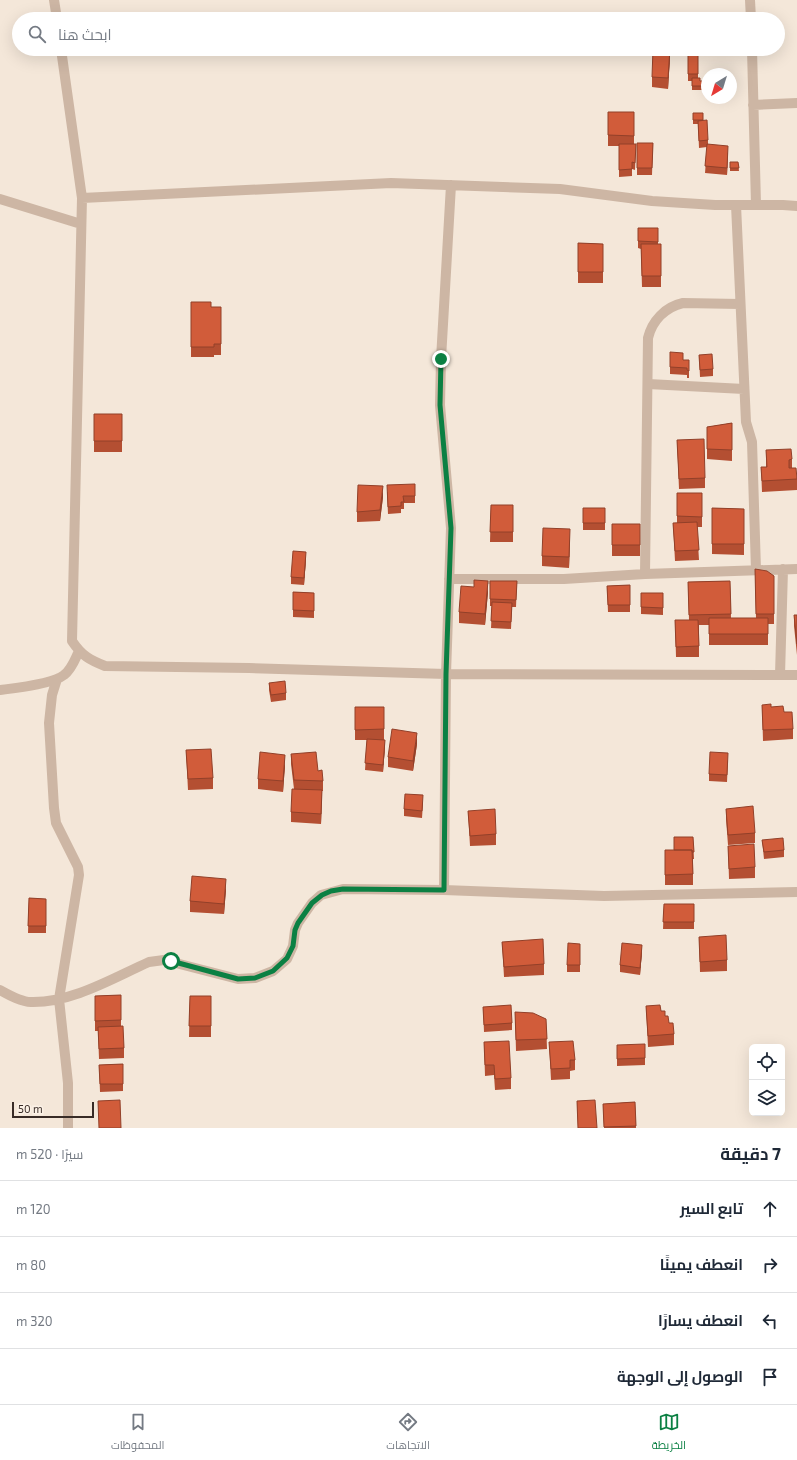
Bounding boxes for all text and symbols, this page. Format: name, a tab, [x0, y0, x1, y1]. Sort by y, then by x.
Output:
search box	[12, 12, 785, 56]
icon: search	[26, 23, 48, 45]
text: ابحث هنا	[58, 25, 111, 43]
north arrow	[701, 68, 737, 104]
route end	[432, 350, 450, 368]
route start	[162, 952, 180, 970]
map controls	[749, 1044, 785, 1116]
button: locate	[749, 1044, 785, 1080]
button: layers	[749, 1080, 785, 1116]
scale bar	[12, 1100, 94, 1119]
text: 50 m	[18, 1102, 43, 1115]
text: 7 دقيقة	[720, 1143, 781, 1163]
text: سيرًا · 520 m	[16, 1146, 83, 1162]
icon: ahead	[759, 1198, 781, 1220]
text: تابع السير	[680, 1199, 743, 1217]
text: 120 m	[16, 1201, 51, 1217]
icon: right	[759, 1254, 781, 1276]
text: انعطف يمينًا	[660, 1255, 743, 1273]
text: 80 m	[16, 1257, 46, 1273]
icon: left	[759, 1310, 781, 1332]
text: انعطف يسارًا	[658, 1311, 743, 1329]
text: 320 m	[16, 1313, 53, 1329]
icon: arrive	[759, 1366, 781, 1388]
text: الوصول إلى الوجهة	[617, 1367, 743, 1385]
tab: المحفوظات	[111, 1411, 164, 1455]
tab: الاتجاهات	[386, 1411, 430, 1455]
tab: الخريطة	[652, 1411, 686, 1455]

